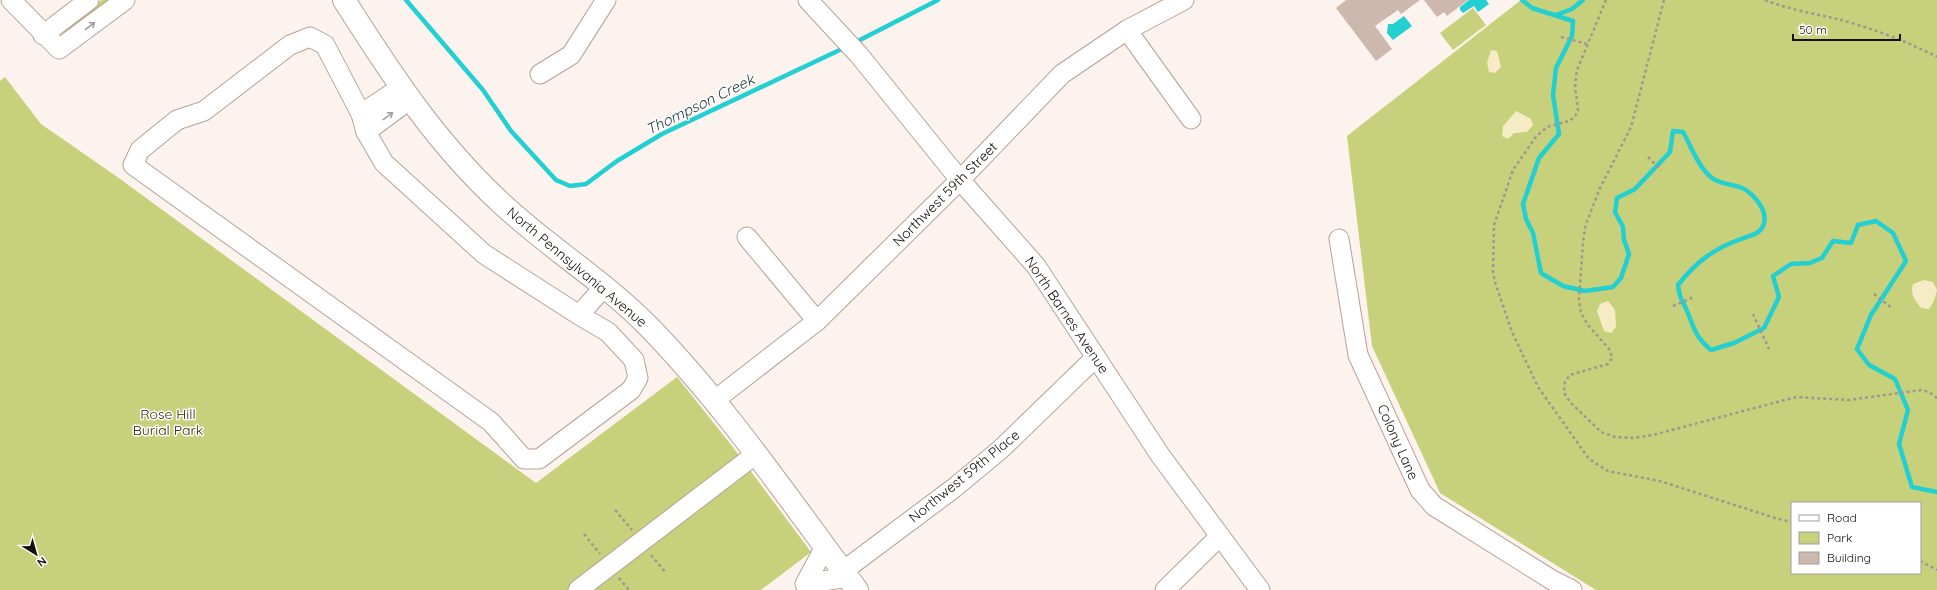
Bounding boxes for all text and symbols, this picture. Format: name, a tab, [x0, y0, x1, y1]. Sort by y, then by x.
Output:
scale bar	[1793, 16, 1900, 42]
one-way arrow	[84, 22, 95, 30]
text: 50 m	[1799, 22, 1827, 37]
water label: Thompson Creek	[643, 69, 759, 139]
one-way arrow	[382, 112, 393, 120]
street label: Northwest 59th Street	[889, 138, 1001, 250]
street label: North Pennsylvania Avenue	[503, 203, 651, 331]
street label: North Barnes Avenue	[1021, 253, 1113, 377]
street label: Colony Lane	[1373, 401, 1423, 483]
park label: Rose Hill Burial Park	[133, 405, 203, 439]
street label: Northwest 59th Place	[905, 426, 1023, 526]
legend	[1791, 502, 1921, 574]
text: Road	[1827, 510, 1857, 525]
text: Park	[1827, 530, 1852, 545]
north arrow	[16, 534, 56, 574]
text: Building	[1827, 550, 1871, 565]
text: N	[35, 554, 49, 570]

